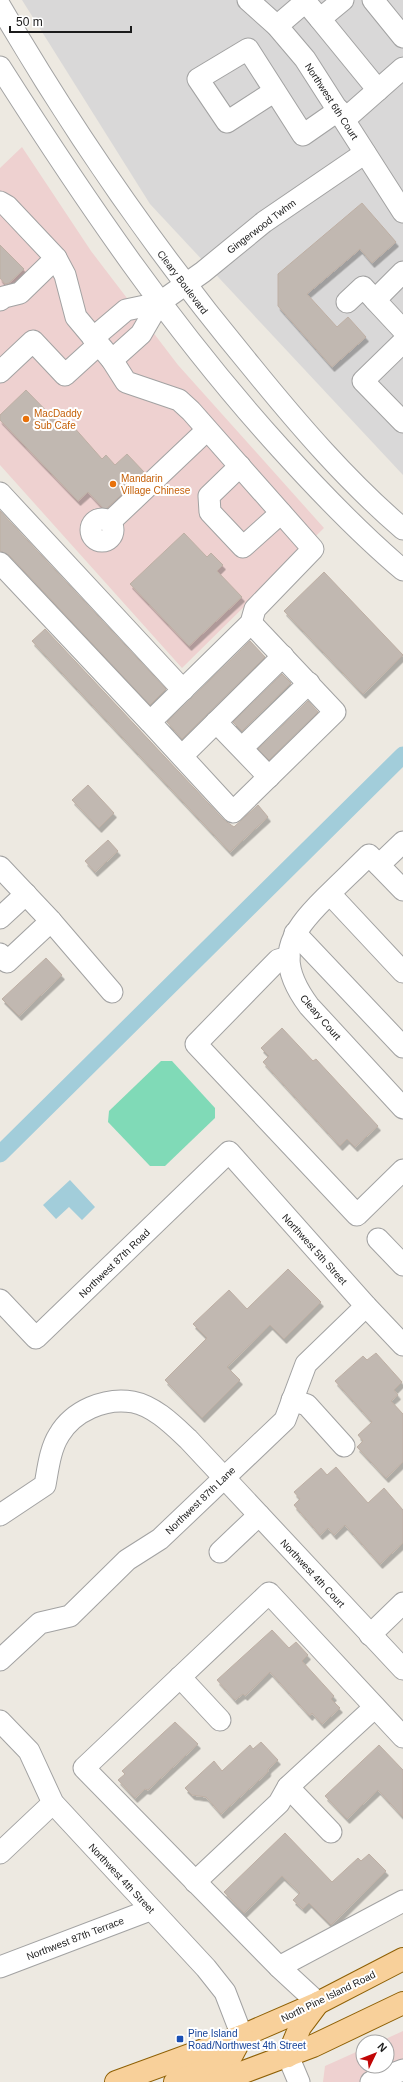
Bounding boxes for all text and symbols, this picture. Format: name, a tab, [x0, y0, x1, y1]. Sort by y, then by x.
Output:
scale bar	[10, 8, 131, 34]
text: 50 m	[16, 15, 43, 29]
street label: Northwest 6th Court	[303, 61, 361, 142]
street label: Gingerwood Twhm	[225, 197, 298, 256]
street label: Cleary Boulevard	[155, 248, 210, 316]
place label: MacDaddy Sub Cafe	[34, 408, 82, 431]
marker: MacDaddy Sub Cafe	[21, 414, 31, 424]
place label: Mandarin Village Chinese	[121, 473, 191, 496]
marker: Mandarin Village Chinese	[108, 479, 118, 489]
street label: Cleary Court	[298, 993, 343, 1042]
street label: Northwest 5th Street	[280, 1212, 349, 1287]
street label: Northwest 87th Road	[77, 1227, 152, 1300]
street label: Northwest 87th Lane	[163, 1464, 238, 1536]
street label: Northwest 4th Court	[278, 1537, 347, 1610]
street label: Northwest 4th Street	[87, 1841, 157, 1916]
street label: Northwest 87th Terrace	[25, 1915, 126, 1962]
street label: North Pine Island Road	[279, 1969, 377, 2024]
place label: Pine Island Road/Northwest 4th Street	[188, 2028, 306, 2051]
marker: Pine Island Road/Northwest 4th Street	[175, 2034, 185, 2044]
north arrow	[355, 2034, 395, 2074]
text: N	[375, 2040, 389, 2054]

